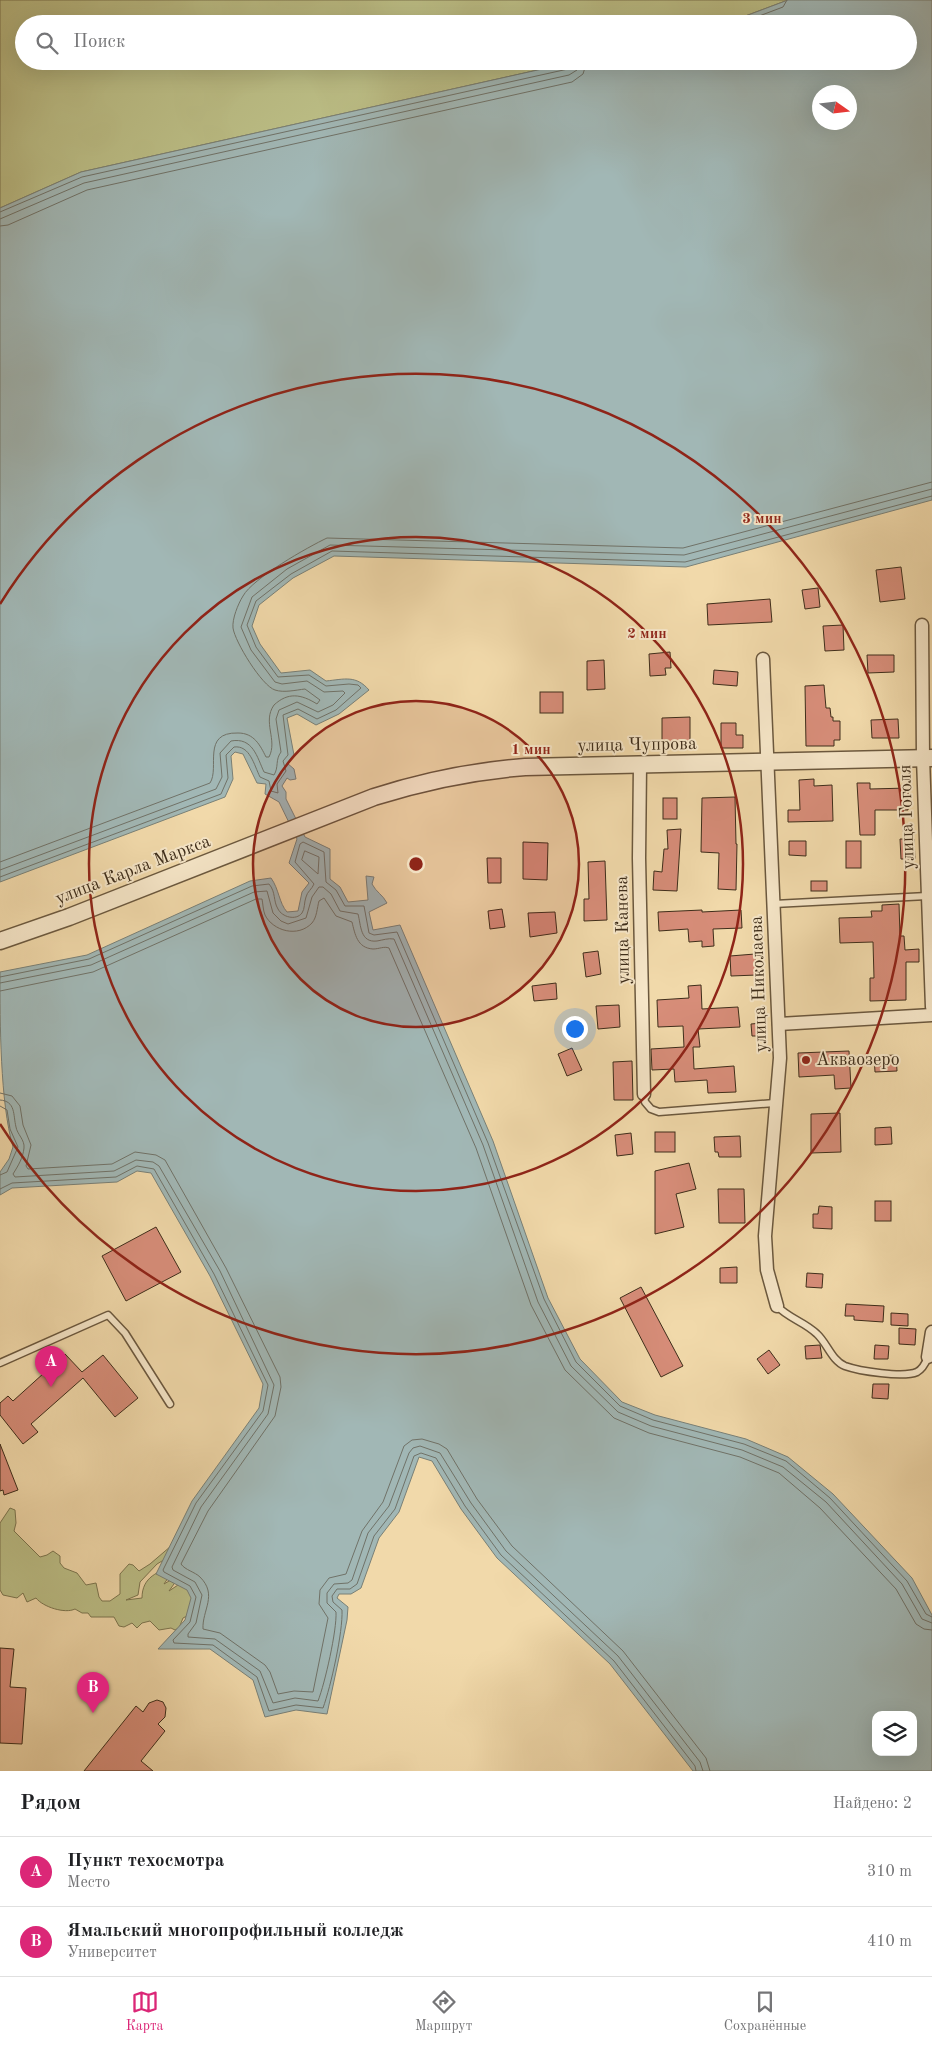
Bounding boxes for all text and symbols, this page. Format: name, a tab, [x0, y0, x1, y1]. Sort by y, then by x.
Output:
search box	[15, 15, 917, 70]
icon: search	[33, 29, 61, 57]
text: Поиск	[73, 33, 125, 52]
north arrow	[812, 85, 857, 130]
text: 3 мин	[742, 512, 782, 527]
text: 2 мин	[627, 627, 667, 642]
street label: улица Чупрова	[577, 735, 697, 755]
text: 1 мин	[511, 743, 551, 758]
street label: улица Гоголя	[896, 764, 918, 870]
street label: улица Карла Маркса	[53, 832, 213, 908]
centre of rings	[407, 855, 425, 873]
street label: улица Канева	[613, 875, 633, 985]
street label: улица Николаева	[748, 915, 770, 1053]
your location	[562, 1016, 588, 1042]
place label: Акваозеро	[816, 1051, 900, 1069]
marker: Акваозеро	[800, 1054, 812, 1066]
pin: A	[35, 1346, 67, 1387]
pin: B	[77, 1672, 109, 1713]
map controls	[872, 1711, 917, 1756]
button: layers	[872, 1711, 917, 1756]
text: Рядом	[20, 1793, 81, 1814]
text: Найдено: 2	[833, 1796, 912, 1812]
text: Пункт техосмотра	[67, 1852, 225, 1871]
text: A	[30, 1864, 42, 1880]
text: 310 m	[867, 1864, 912, 1880]
text: Место	[67, 1875, 110, 1891]
text: Ямальский многопрофильный колледж	[67, 1922, 404, 1941]
text: B	[30, 1934, 42, 1950]
text: 410 m	[867, 1934, 912, 1950]
text: Университет	[67, 1945, 157, 1961]
tab: Карта	[126, 1988, 164, 2035]
tab: Маршрут	[415, 1988, 472, 2035]
tab: Сохранённые	[724, 1988, 806, 2035]

